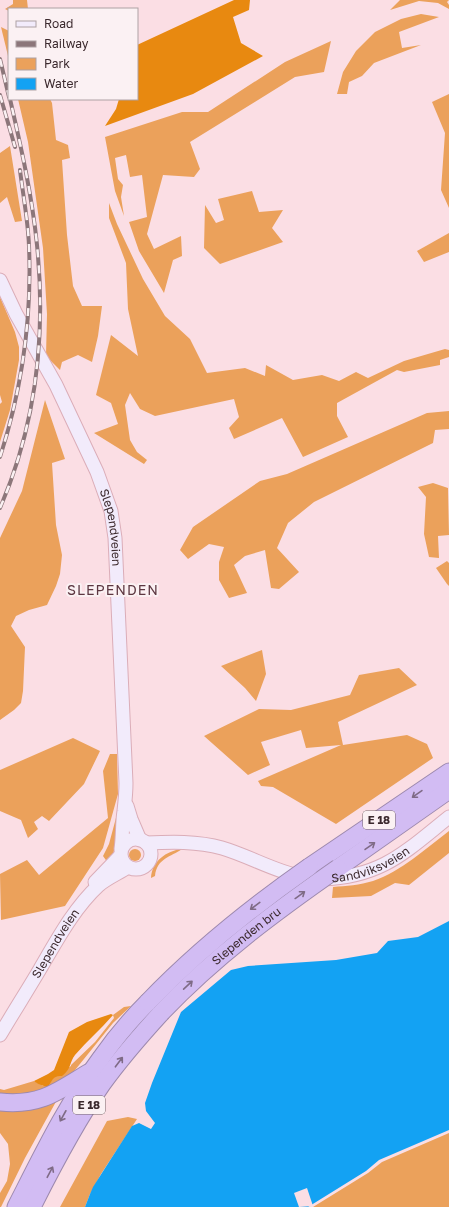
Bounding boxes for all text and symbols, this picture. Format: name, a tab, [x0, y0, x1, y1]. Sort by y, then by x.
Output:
legend	[8, 8, 138, 100]
text: Road	[44, 16, 73, 31]
text: Railway	[44, 36, 89, 51]
text: Park	[44, 56, 70, 71]
text: Water	[44, 76, 78, 91]
street label: Slependveien	[97, 487, 124, 567]
district label: SLEPENDEN	[67, 581, 159, 598]
one-way arrow	[412, 790, 423, 798]
road number: E 18	[363, 811, 395, 829]
one-way arrow	[364, 842, 375, 850]
street label: Sandviksveien	[331, 843, 412, 885]
one-way arrow	[294, 891, 305, 899]
one-way arrow	[250, 902, 261, 910]
street label: Slependen bru	[208, 904, 284, 968]
street label: Slependveien	[28, 906, 82, 981]
one-way arrow	[183, 980, 193, 990]
one-way arrow	[114, 1057, 123, 1068]
road number: E 18	[73, 1096, 105, 1114]
one-way arrow	[59, 1110, 67, 1122]
one-way arrow	[47, 1167, 55, 1179]

